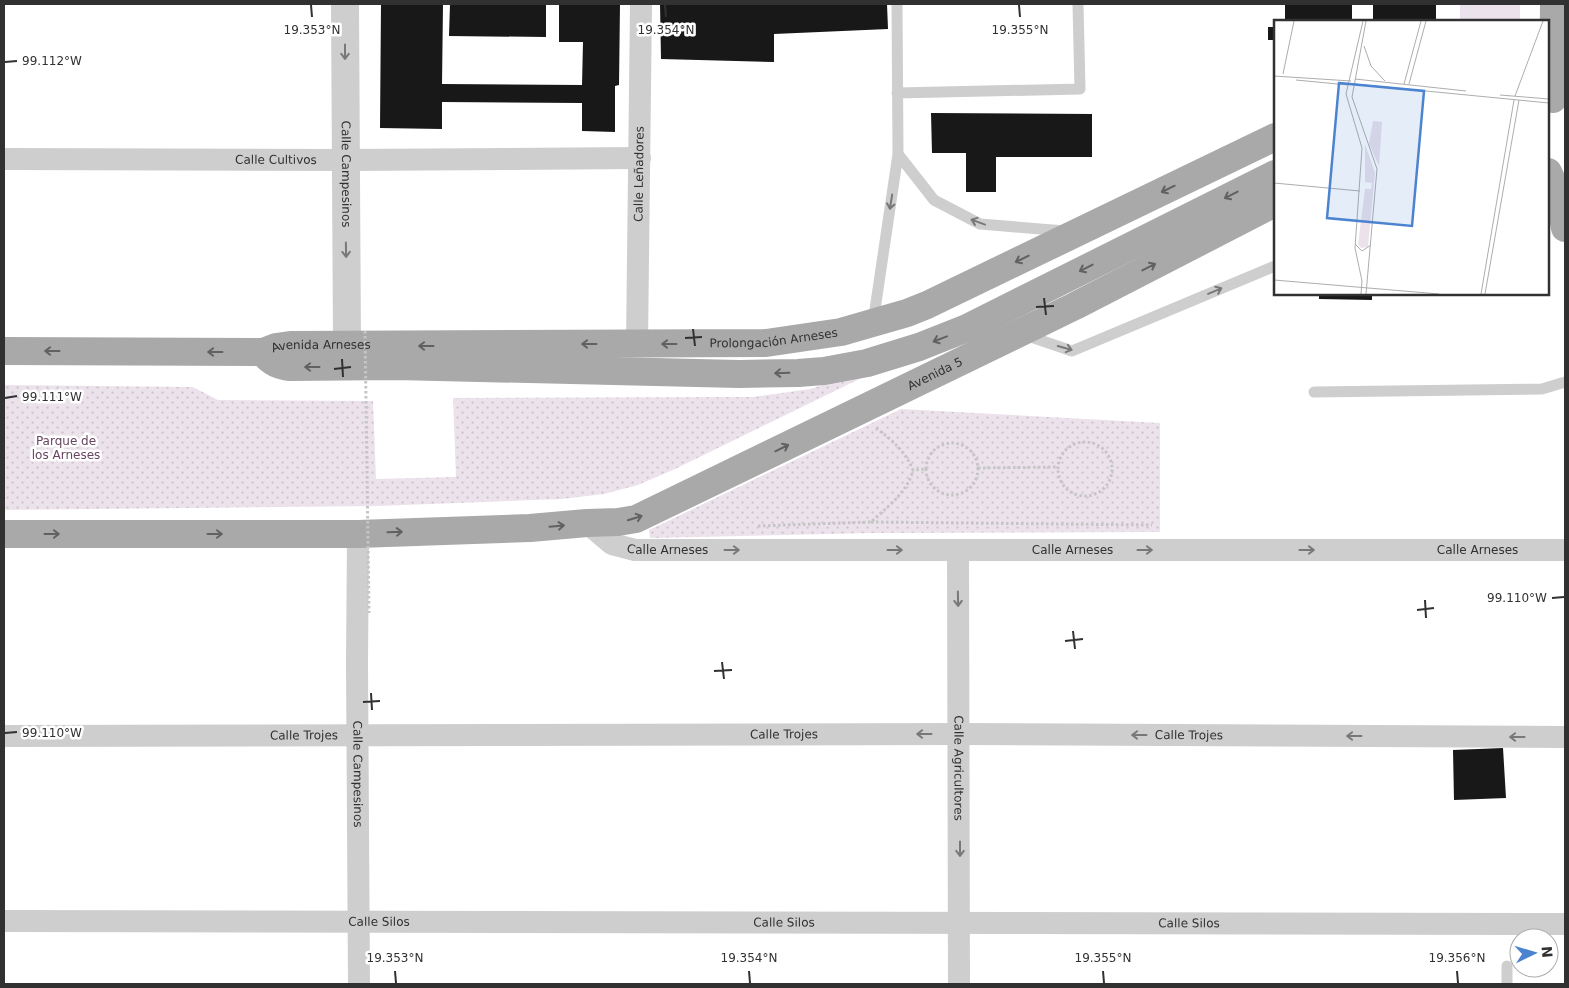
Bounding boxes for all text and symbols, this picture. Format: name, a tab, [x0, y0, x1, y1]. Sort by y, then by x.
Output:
inset map	[1274, 20, 1549, 295]
text: 19.353°N	[284, 23, 340, 37]
text: 19.354°N	[638, 23, 694, 37]
text: 19.355°N	[992, 23, 1048, 37]
one-way arrow	[340, 44, 350, 60]
text: 99.112°W	[22, 54, 82, 68]
street label: Calle Campesinos	[339, 120, 353, 228]
street label: Calle Leñadores	[631, 126, 647, 222]
street label: Calle Cultivos	[235, 153, 317, 167]
one-way arrow	[1161, 184, 1176, 194]
one-way arrow	[1224, 191, 1239, 200]
one-way arrow	[886, 194, 896, 210]
one-way arrow	[971, 217, 986, 226]
one-way arrow	[341, 242, 351, 258]
one-way arrow	[1015, 255, 1030, 264]
one-way arrow	[1142, 262, 1157, 272]
one-way arrow	[1079, 264, 1094, 273]
one-way arrow	[1207, 286, 1222, 295]
street label: Prolongación Arneses	[709, 326, 839, 350]
one-way arrow	[933, 335, 948, 344]
street label: Avenida Arneses	[269, 338, 371, 355]
one-way arrow	[581, 339, 597, 349]
one-way arrow	[662, 339, 678, 349]
one-way arrow	[418, 341, 434, 351]
one-way arrow	[1057, 343, 1073, 353]
one-way arrow	[44, 346, 60, 356]
one-way arrow	[207, 347, 223, 357]
street label: Avenida 5	[905, 355, 965, 393]
one-way arrow	[305, 362, 321, 372]
one-way arrow	[774, 369, 790, 378]
text: 99.111°W	[22, 390, 82, 404]
park label: Parque de los Arneses	[32, 434, 100, 462]
one-way arrow	[774, 443, 789, 453]
one-way arrow	[627, 513, 643, 523]
one-way arrow	[549, 521, 565, 531]
one-way arrow	[387, 528, 403, 537]
one-way arrow	[44, 529, 60, 539]
one-way arrow	[206, 529, 223, 539]
street label: Calle Arneses	[625, 541, 708, 557]
street label: Calle Arneses	[1032, 543, 1113, 557]
street label: Calle Arneses	[1437, 543, 1518, 557]
one-way arrow	[724, 545, 740, 555]
one-way arrow	[886, 545, 902, 555]
one-way arrow	[1136, 545, 1152, 555]
one-way arrow	[1298, 545, 1315, 555]
one-way arrow	[953, 590, 963, 606]
text: 99.110°W	[1487, 591, 1547, 605]
street label: Calle Agricultores	[951, 715, 966, 821]
street label: Calle Campesinos	[350, 720, 365, 828]
text: 99.110°W	[22, 726, 82, 740]
street label: Calle Trojes	[750, 727, 818, 741]
street label: Calle Trojes	[270, 728, 338, 742]
street label: Calle Trojes	[1155, 728, 1223, 742]
one-way arrow	[916, 729, 932, 739]
one-way arrow	[1131, 730, 1148, 740]
one-way arrow	[1346, 731, 1362, 741]
one-way arrow	[1509, 732, 1525, 742]
one-way arrow	[955, 840, 965, 856]
street label: Calle Silos	[348, 915, 410, 929]
street label: Calle Silos	[753, 915, 815, 930]
street label: Calle Silos	[1158, 916, 1220, 930]
north arrow	[1509, 928, 1559, 978]
text: N	[1538, 945, 1555, 958]
text: 19.353°N	[367, 951, 423, 965]
text: 19.354°N	[721, 951, 777, 965]
text: 19.355°N	[1075, 951, 1131, 965]
text: 19.356°N	[1429, 951, 1485, 965]

